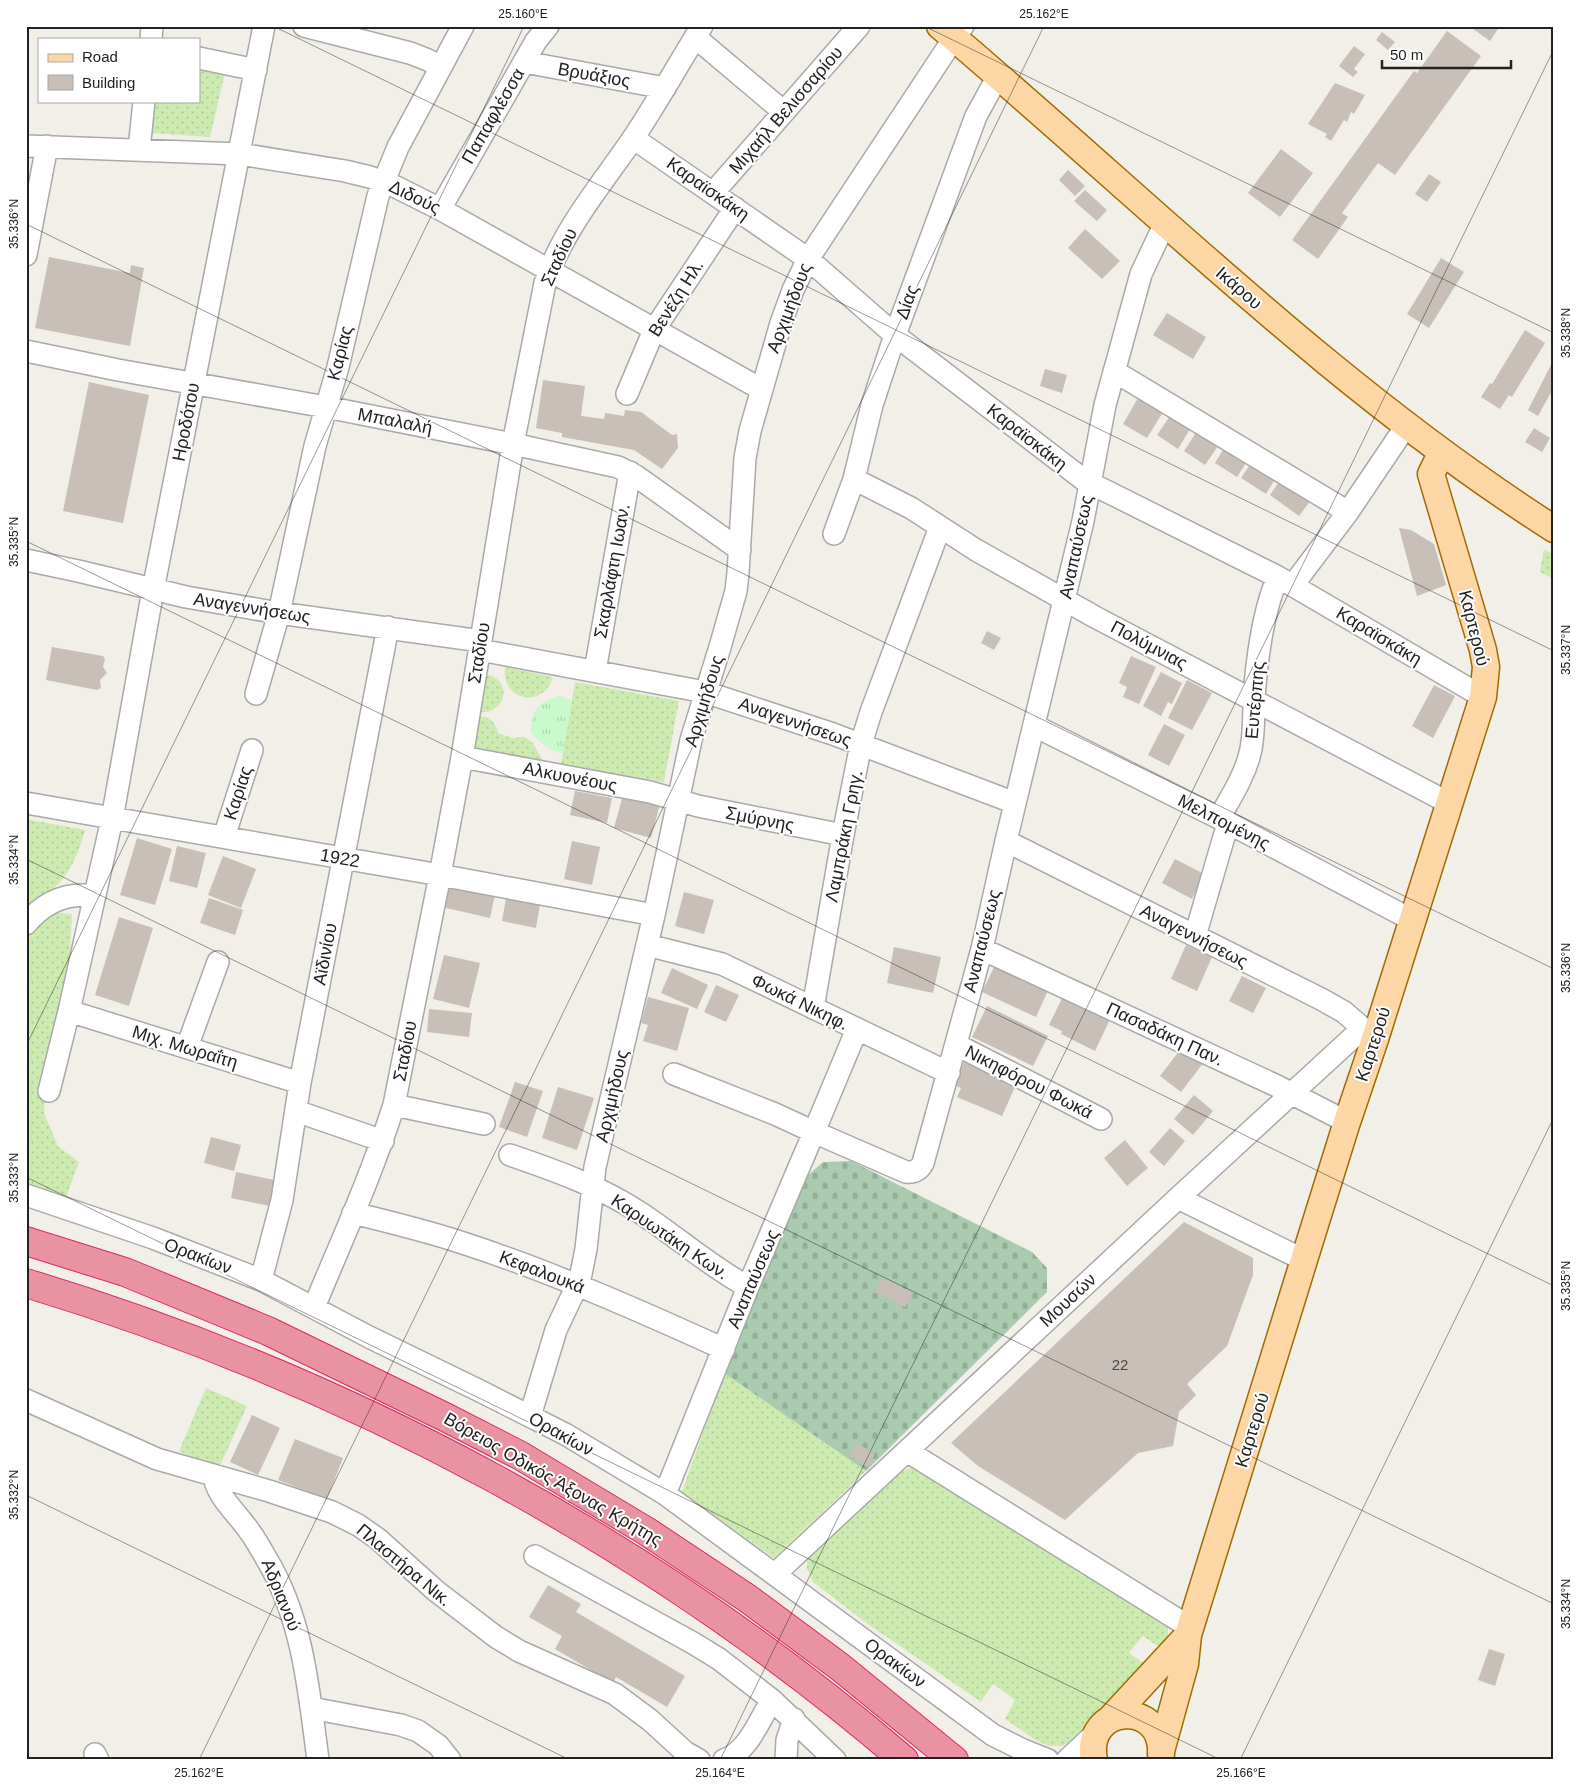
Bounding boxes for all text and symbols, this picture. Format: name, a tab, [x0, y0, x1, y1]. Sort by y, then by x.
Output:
text: 25.160°E	[498, 7, 548, 21]
text: 25.162°E	[1019, 7, 1069, 21]
legend	[38, 38, 200, 102]
scale bar	[1382, 38, 1511, 70]
street label: Μιχαήλ Βελισσαρίου	[725, 42, 847, 178]
text: 50 m	[1390, 46, 1423, 63]
text: Road	[82, 48, 118, 65]
street label: Βρυάξιος	[556, 59, 632, 91]
street label: Παπαφλέσσα	[458, 65, 528, 167]
text: Building	[82, 74, 135, 91]
street label: Καραϊσκάκη	[663, 153, 753, 225]
street label: Διδούς	[386, 176, 444, 218]
text: 35.336°N	[7, 199, 21, 249]
street label: Σταδίου	[537, 225, 581, 289]
street label: Βενέζη Ηλ.	[645, 256, 707, 340]
street label: Αρχιμήδους	[763, 260, 815, 356]
street label: Ικάρου	[1212, 263, 1266, 313]
street label: Δίας	[892, 282, 923, 322]
text: 35.338°N	[1559, 308, 1573, 358]
street label: Καρίας	[324, 323, 356, 382]
street label: Ηροδότου	[169, 381, 203, 463]
street label: Καραϊσκάκη	[983, 400, 1071, 474]
street label: Μπαλαλή	[356, 404, 434, 438]
street label: Αναπαύσεως	[1055, 493, 1097, 601]
street label: Σκαρλάφτη Ιωαν.	[590, 502, 634, 640]
text: 35.335°N	[7, 517, 21, 567]
street label: Καρτερού	[1455, 588, 1493, 668]
street label: Αναγεννήσεως	[192, 589, 312, 627]
street label: Καραϊσκάκη	[1333, 603, 1425, 669]
street label: Πολύμνιας	[1107, 617, 1191, 674]
street label: Σταδίου	[464, 621, 494, 685]
text: 35.337°N	[1559, 625, 1573, 675]
street label: Αρχιμήδους	[681, 653, 727, 749]
street label: Ευτέρπης	[1242, 660, 1268, 740]
street label: Αναγεννήσεως	[736, 693, 854, 751]
street label: Αλκυονέους	[521, 758, 619, 796]
street label: Καρίας	[220, 763, 256, 822]
street label: Λαμπράκη Γρηγ.	[821, 768, 867, 904]
street label: Μελπομένης	[1175, 790, 1273, 854]
street label: Σμύρνης	[724, 803, 796, 835]
text: 35.334°N	[7, 835, 21, 885]
street label: 1922	[319, 845, 361, 871]
street label: Αναπαύσεως	[960, 887, 1005, 995]
street label: Αναγεννήσεως	[1137, 900, 1251, 972]
street label: Αϊδινίου	[309, 921, 341, 987]
text: 35.336°N	[1559, 943, 1573, 993]
street label: Φωκά Νικηφ.	[748, 970, 852, 1034]
street label: Πασαδάκη Παν.	[1103, 998, 1227, 1070]
street label: Καρτερού	[1352, 1004, 1394, 1084]
street label: Σταδίου	[389, 1019, 421, 1083]
street label: Μιχ. Μωραΐτη	[130, 1021, 240, 1073]
street label: Νικηφόρου Φωκά	[962, 1041, 1096, 1123]
street label: Αρχιμήδους	[592, 1047, 632, 1144]
text: 35.333°N	[7, 1153, 21, 1203]
street label: Καρυωτάκη Κων.	[608, 1190, 732, 1284]
street label: Αναπαύσεως	[723, 1226, 783, 1331]
street label: Ορακίων	[161, 1234, 235, 1278]
street label: Κεφαλουκά	[496, 1247, 588, 1297]
text: 35.335°N	[1559, 1261, 1573, 1311]
street label: Μουσών	[1036, 1269, 1100, 1331]
house number: 22	[1112, 1356, 1128, 1373]
street label: Καρτερού	[1231, 1390, 1273, 1470]
street label: Βόρειος Οδικός Άξονας Κρήτης	[441, 1408, 666, 1550]
street label: Ορακίων	[525, 1408, 597, 1460]
text: 35.332°N	[7, 1470, 21, 1520]
street label: Πλαστήρα Νικ.	[353, 1520, 455, 1610]
street label: Αδριανού	[258, 1556, 304, 1634]
text: 35.334°N	[1559, 1579, 1573, 1629]
street label: Ορακίων	[861, 1634, 929, 1692]
text: 25.162°E	[174, 1766, 224, 1780]
text: 25.164°E	[695, 1766, 745, 1780]
text: 25.166°E	[1216, 1766, 1266, 1780]

